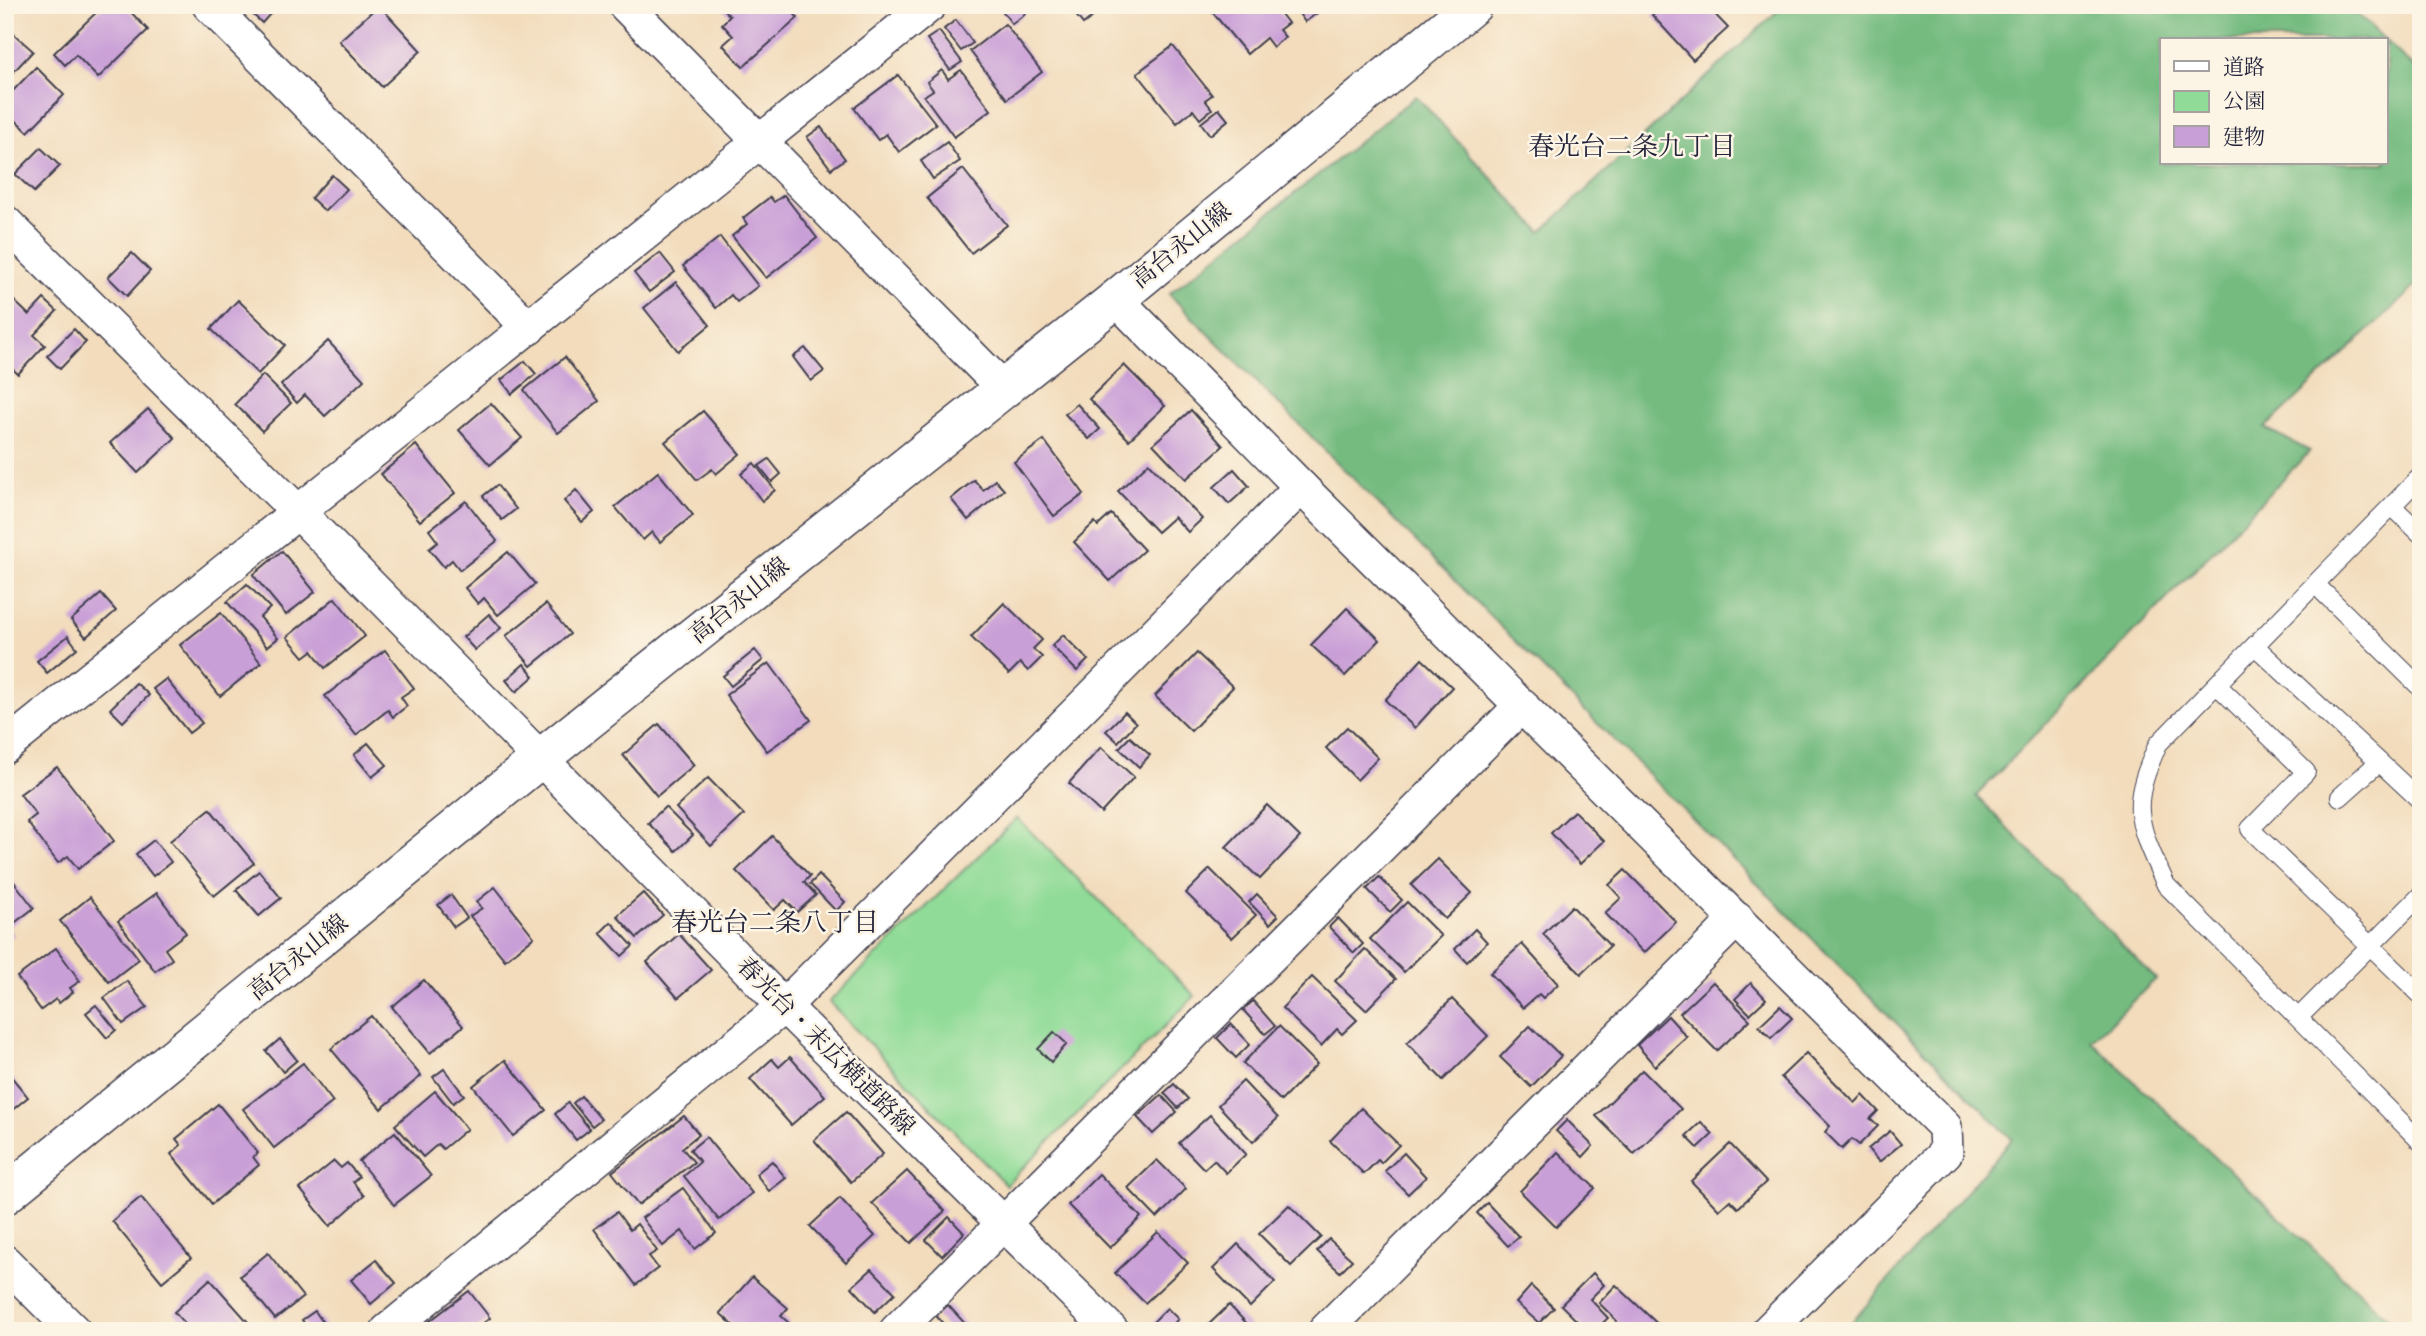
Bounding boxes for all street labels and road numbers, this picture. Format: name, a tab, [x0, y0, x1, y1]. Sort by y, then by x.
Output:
street label: 高台永山線	[1126, 196, 1238, 295]
street label: 高台永山線	[684, 551, 796, 650]
street label: 高台永山線	[243, 908, 355, 1007]
street label: 春光台・末広横道路線	[730, 951, 921, 1142]

